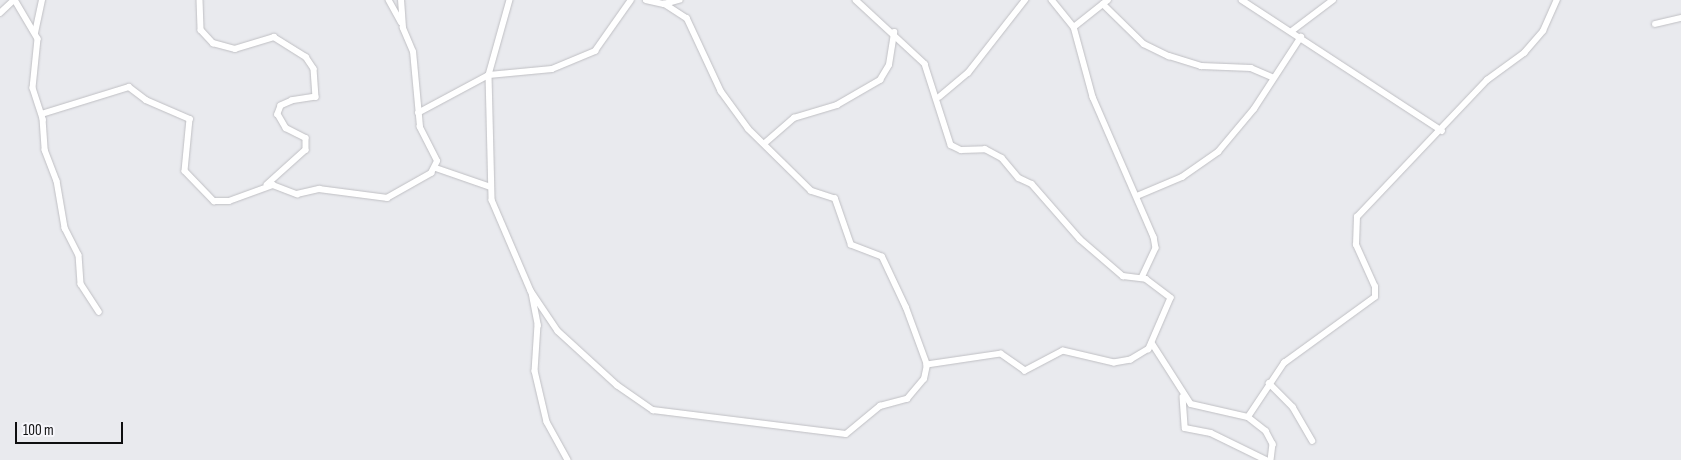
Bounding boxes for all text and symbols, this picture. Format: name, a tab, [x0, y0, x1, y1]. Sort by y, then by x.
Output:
scale bar	[18, 412, 125, 444]
text: 100 m	[23, 421, 54, 440]

